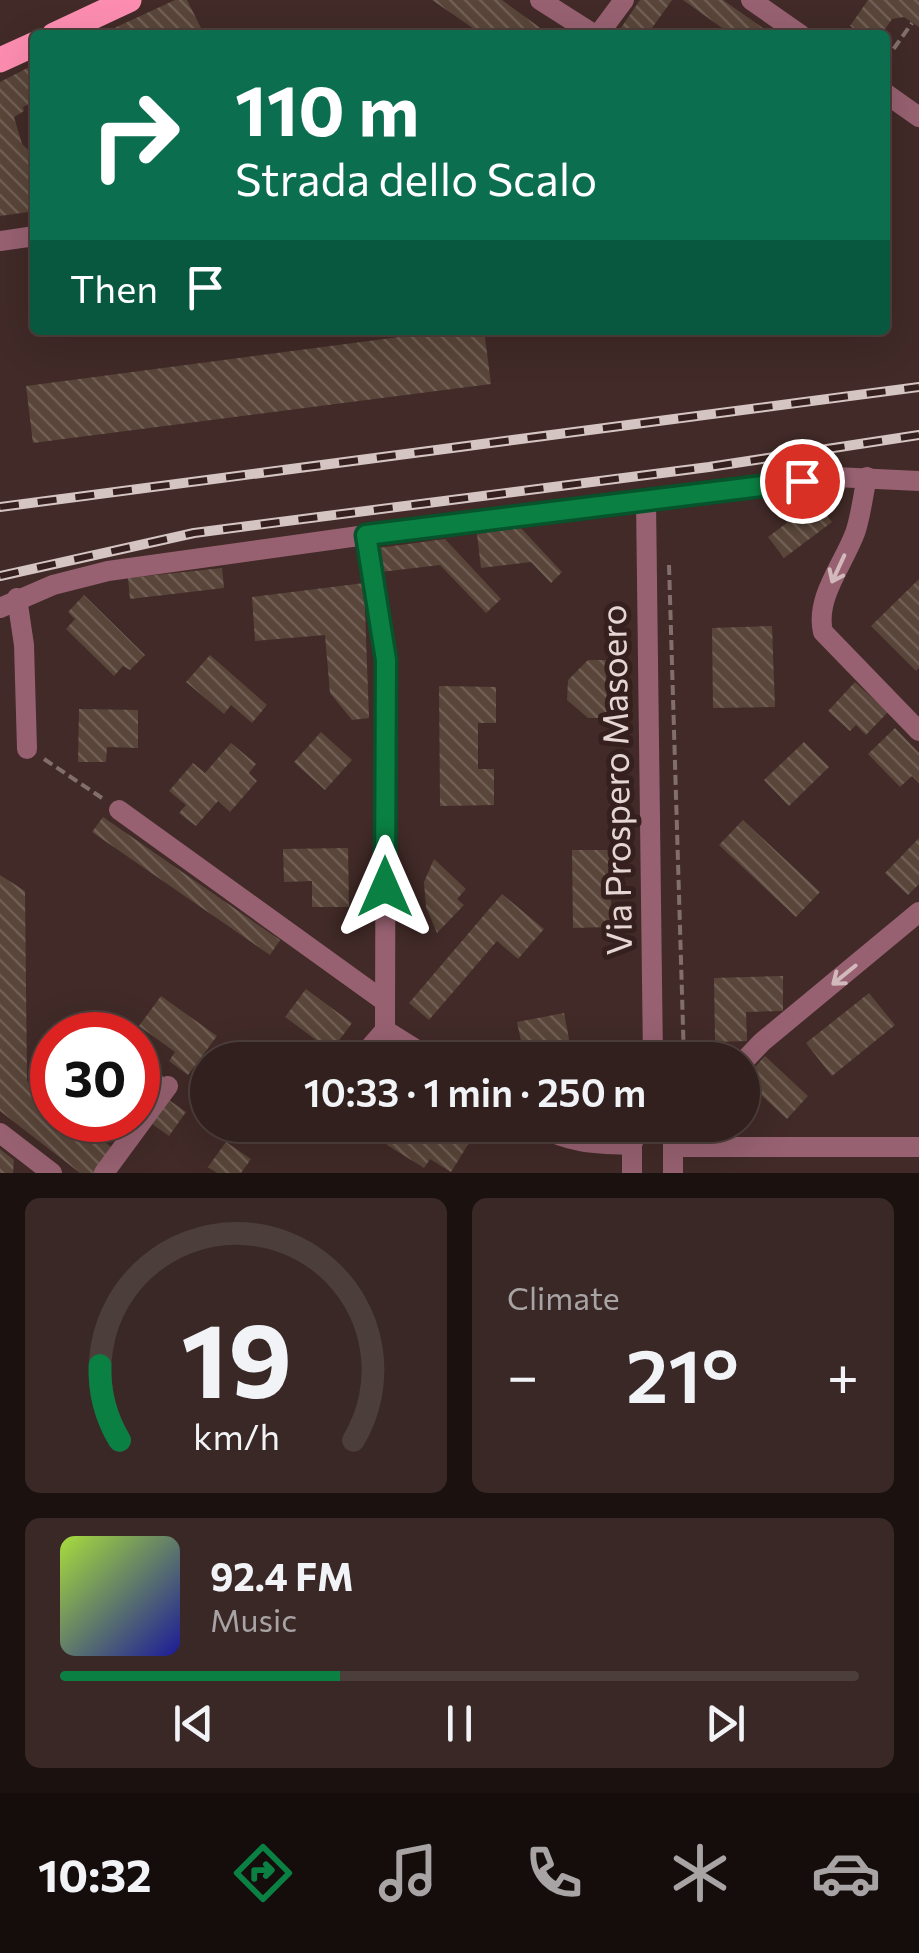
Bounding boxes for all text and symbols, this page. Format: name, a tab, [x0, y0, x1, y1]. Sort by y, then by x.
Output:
text: 110 m	[235, 65, 419, 150]
icon: right	[70, 70, 200, 200]
text: Strada dello Scalo	[235, 150, 597, 205]
icon: arrive	[178, 260, 233, 315]
text: Then	[70, 264, 158, 311]
pin	[760, 439, 845, 524]
icon: arrive	[775, 454, 830, 509]
one-way arrow	[828, 554, 846, 584]
street label: Via Prospero Masoero	[590, 604, 639, 956]
position arrow	[333, 835, 437, 939]
one-way arrow	[832, 964, 858, 986]
speed limit sign: 30	[30, 1012, 160, 1142]
text: 10:33 · 1 min · 250 m	[304, 1068, 646, 1115]
text: Climate	[507, 1277, 620, 1317]
text: 19	[180, 1292, 292, 1419]
text: 21°	[626, 1327, 739, 1418]
text: −	[507, 1340, 538, 1407]
text: +	[827, 1340, 859, 1407]
text: km/h	[193, 1414, 279, 1457]
text: 92.4 FM	[210, 1552, 354, 1599]
text: Music	[210, 1599, 297, 1639]
icon: previous	[166, 1696, 221, 1751]
icon: pause	[432, 1696, 487, 1751]
icon: next	[698, 1696, 753, 1751]
icon: directions	[228, 1838, 298, 1908]
icon: music	[373, 1838, 443, 1908]
icon: phone	[519, 1838, 589, 1908]
icon: climate	[665, 1838, 735, 1908]
icon: car	[811, 1838, 881, 1908]
text: 10:32	[38, 1846, 152, 1901]

